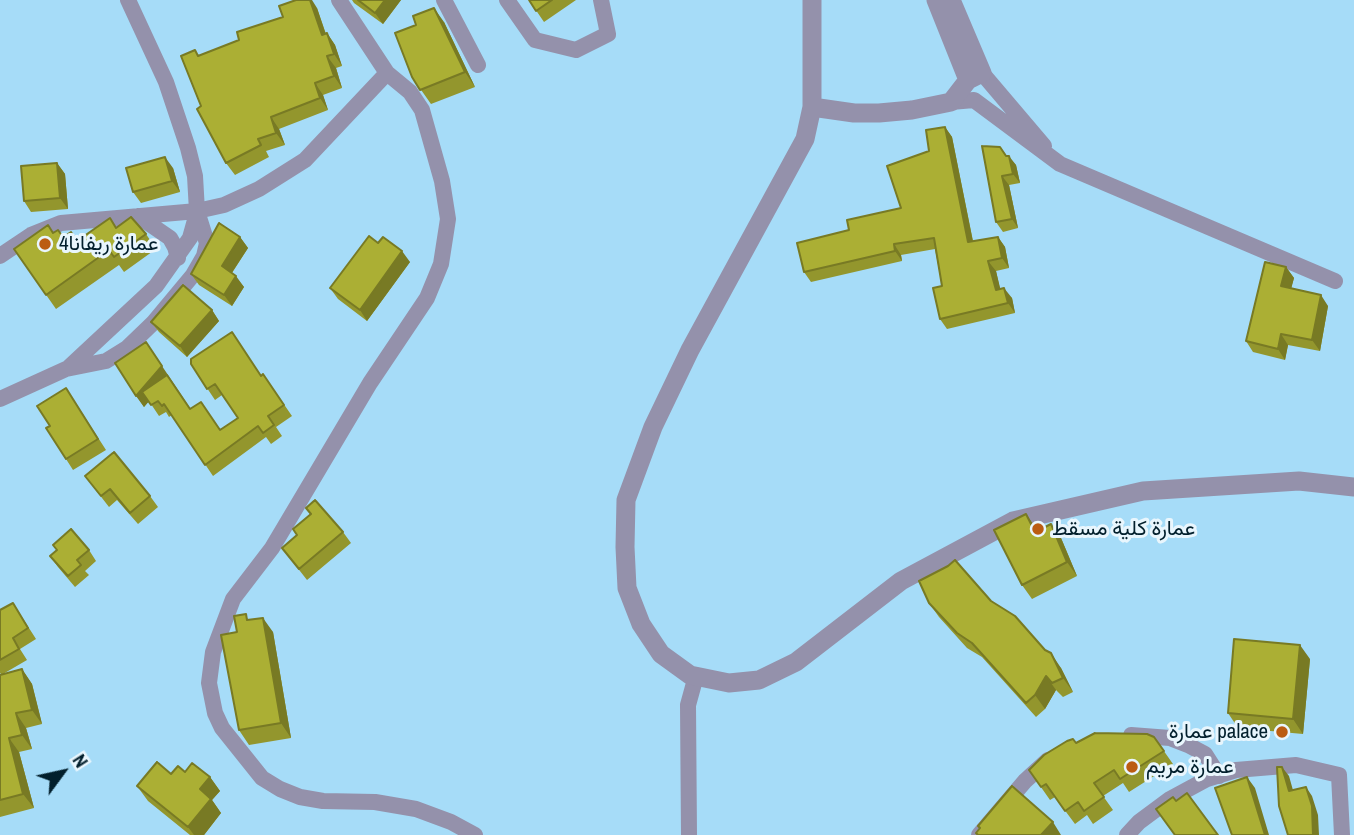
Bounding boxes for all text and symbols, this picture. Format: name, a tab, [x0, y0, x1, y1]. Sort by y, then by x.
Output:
place label: عمارة ريفانا4	[59, 231, 158, 257]
marker: عمارة ريفانا4	[37, 236, 53, 252]
place label: عمارة كلية مسقط	[1052, 516, 1195, 542]
marker: عمارة كلية مسقط	[1030, 521, 1046, 537]
place label: عمارة palace	[1169, 719, 1268, 745]
marker: عمارة palace	[1274, 724, 1290, 740]
north arrow	[28, 737, 98, 807]
text: N	[67, 749, 95, 772]
place label: عمارة مريم	[1146, 754, 1234, 780]
marker: عمارة مريم	[1124, 759, 1140, 775]

